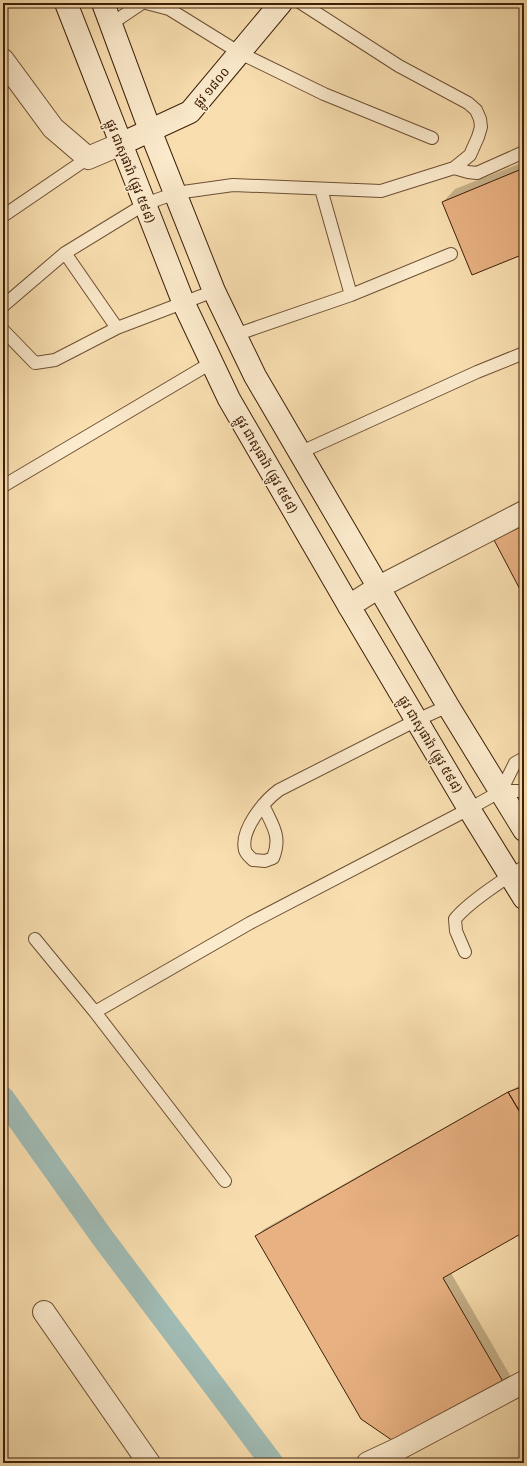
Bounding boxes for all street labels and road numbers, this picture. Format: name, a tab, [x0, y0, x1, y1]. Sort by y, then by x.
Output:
street label: ផ្លូវ ១៨០០	[189, 63, 236, 113]
street label: ផ្លូវ ជាសុផារ៉ា (ផ្លូវ ៥៩៨)	[99, 116, 160, 227]
street label: ផ្លូវ ជាសុផារ៉ា (ផ្លូវ ៥៩៨)	[229, 412, 302, 518]
street label: ផ្លូវ ជាសុផារ៉ា (ផ្លូវ ៥៩៨)	[392, 692, 467, 798]

